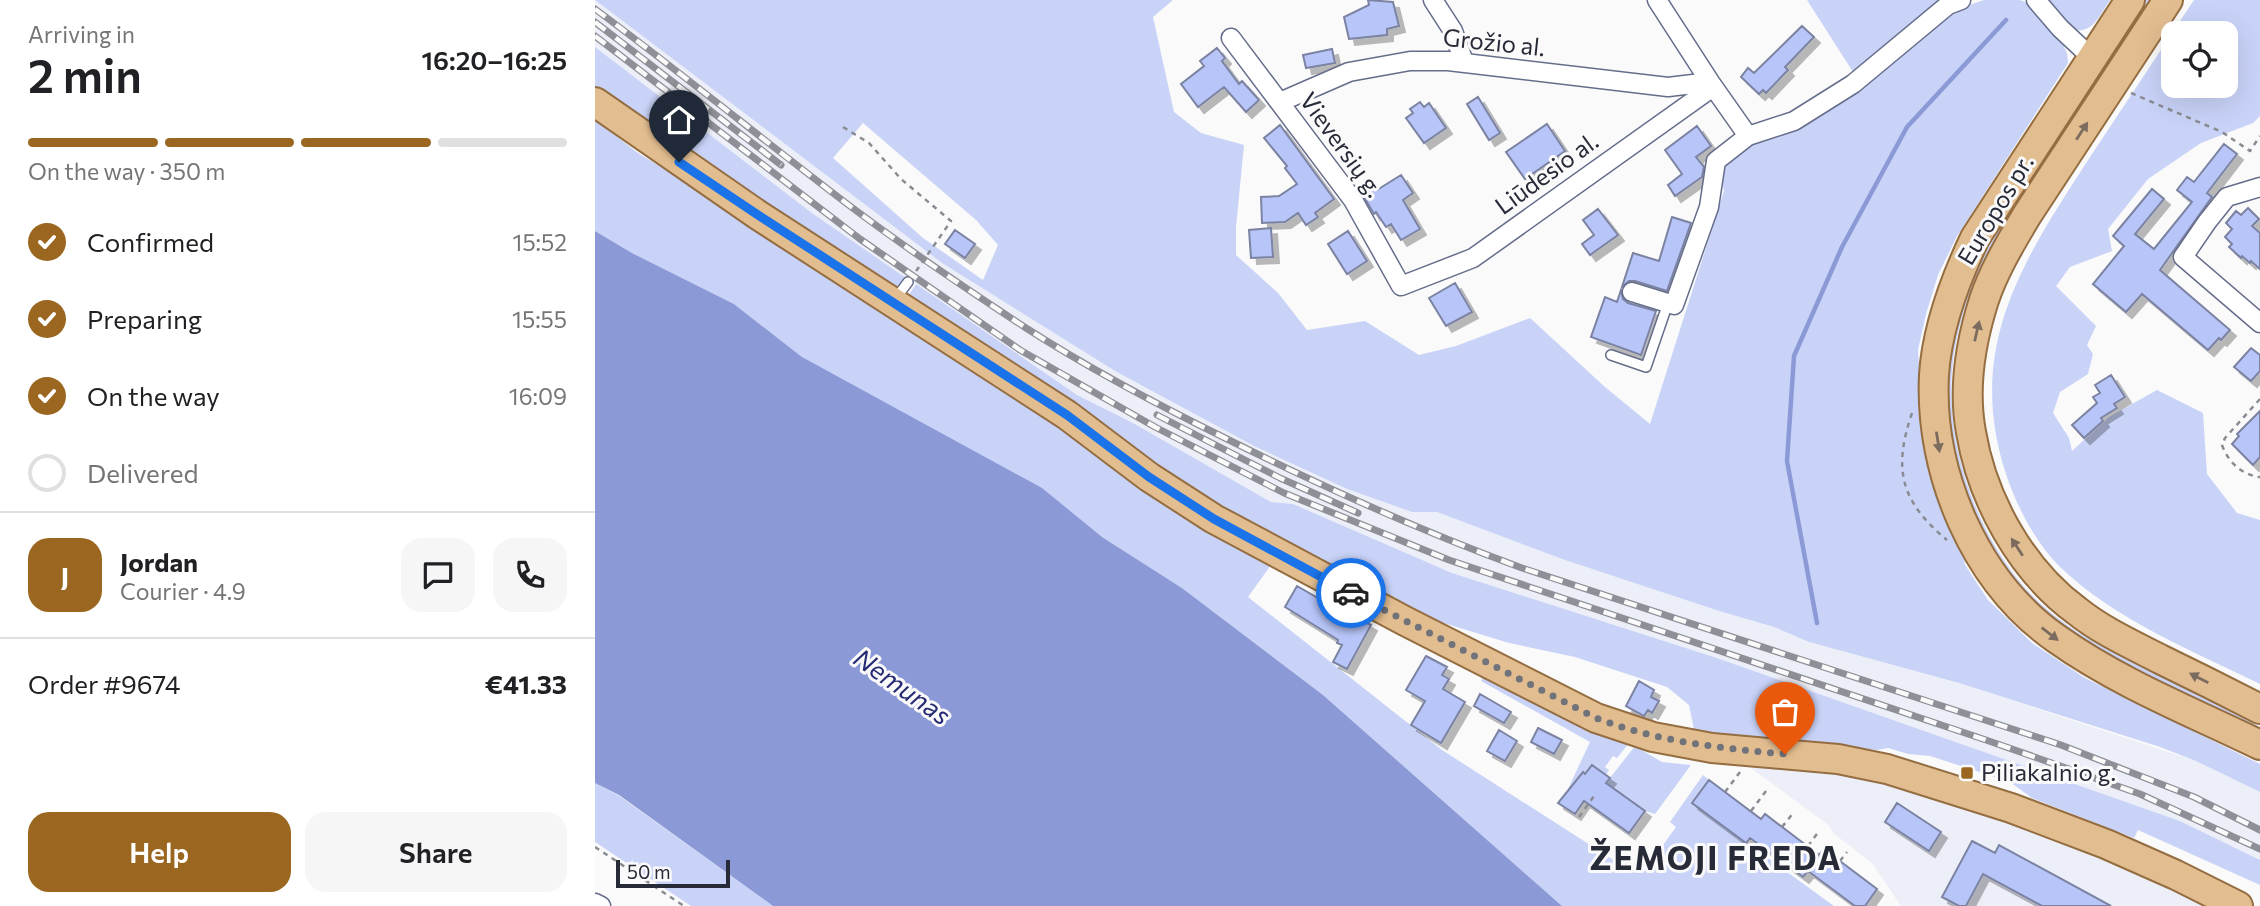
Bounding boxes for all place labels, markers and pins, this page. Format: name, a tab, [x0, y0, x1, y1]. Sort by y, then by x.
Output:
pin	[649, 90, 709, 162]
pin	[1755, 682, 1815, 754]
place label: Piliakalnio g.	[1981, 757, 2116, 786]
marker: Piliakalnio g.	[1959, 765, 1975, 781]

